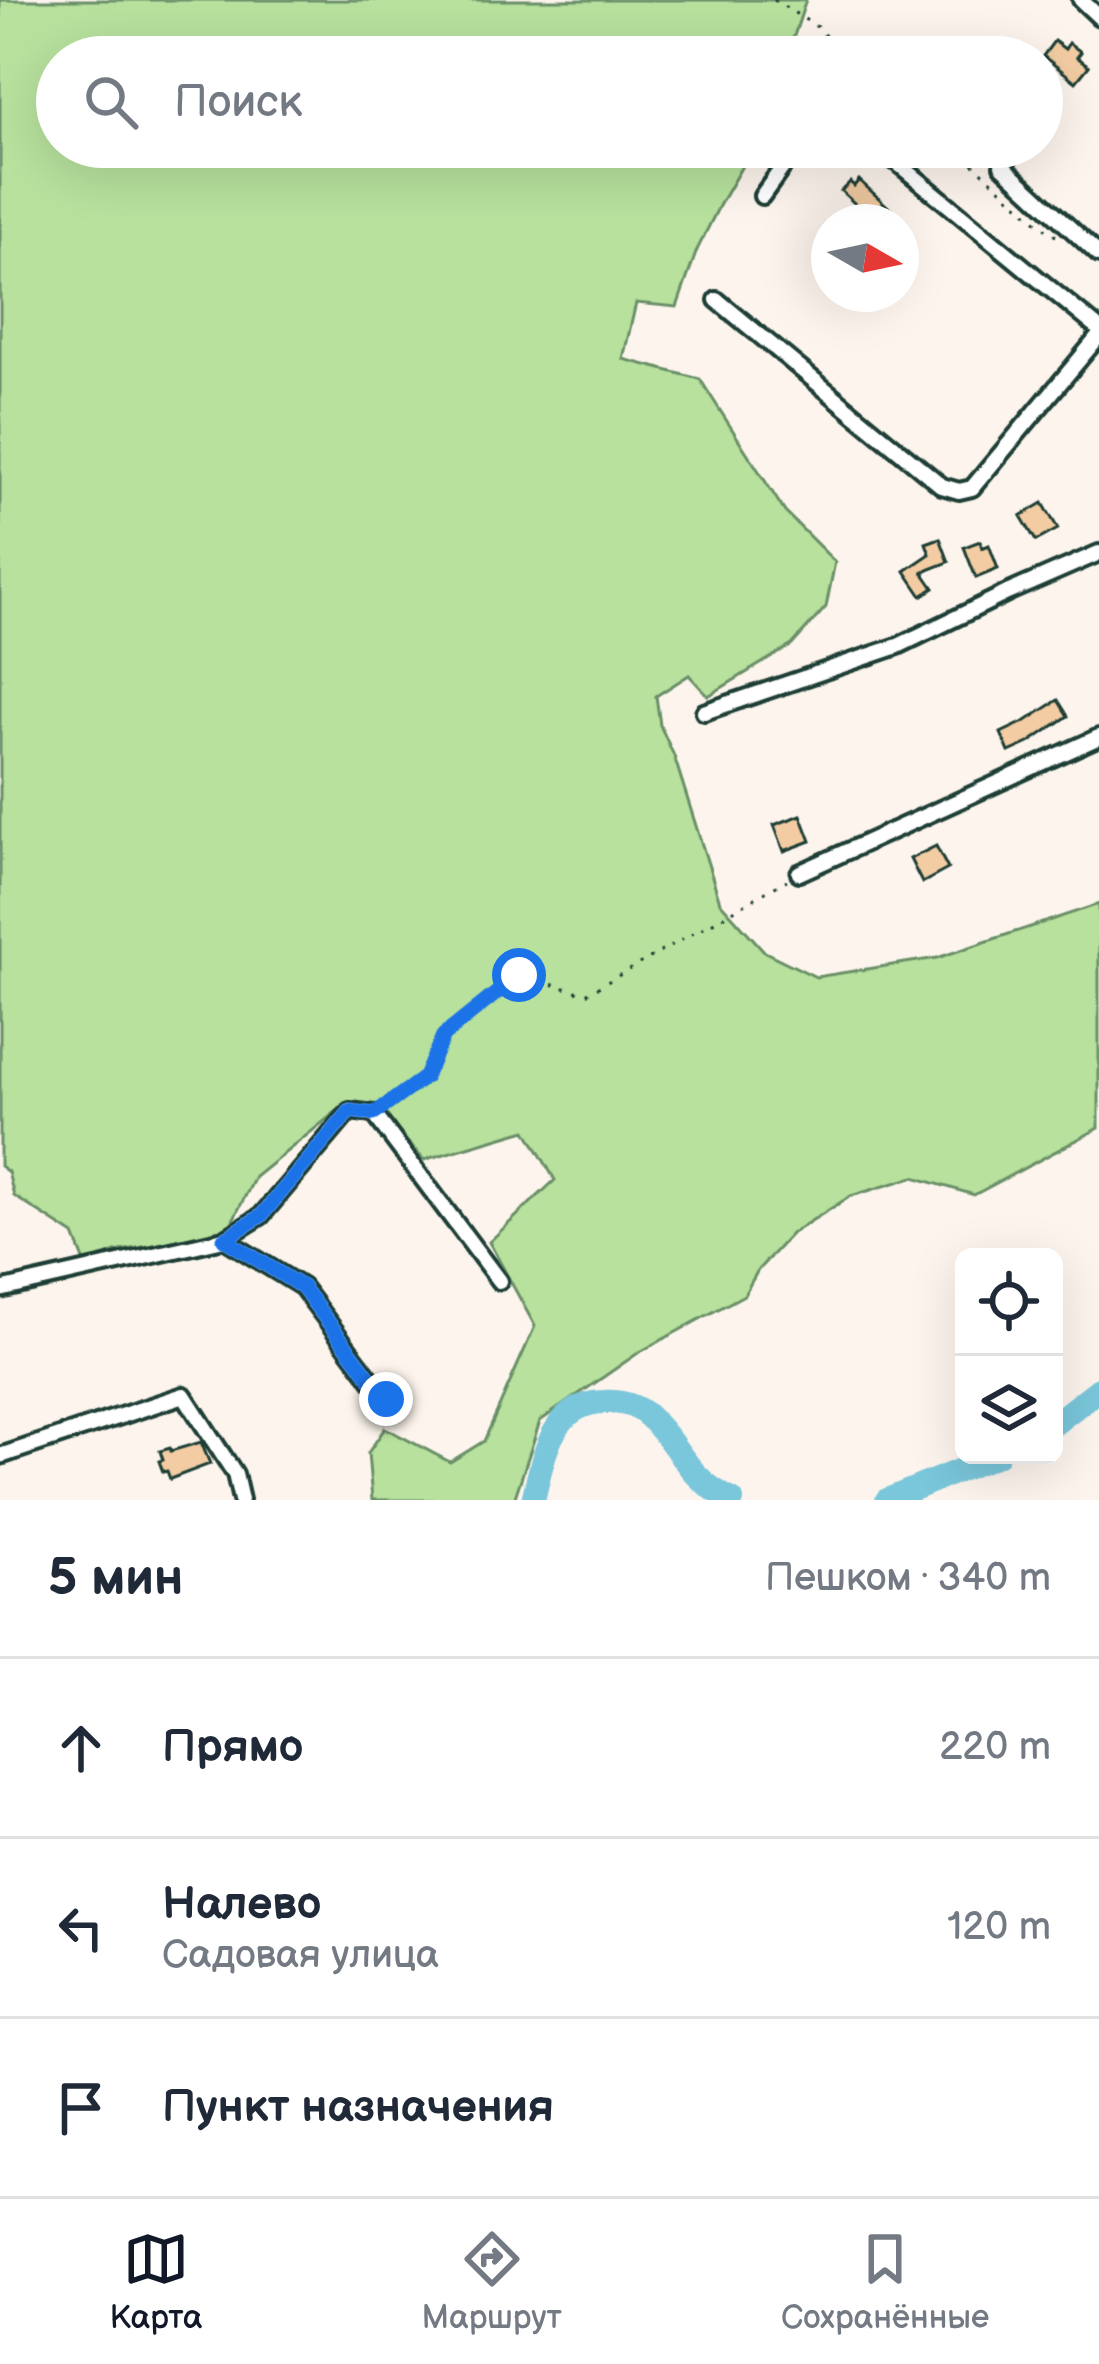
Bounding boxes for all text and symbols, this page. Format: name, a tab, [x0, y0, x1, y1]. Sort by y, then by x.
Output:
search box	[36, 36, 1063, 168]
icon: search	[78, 69, 144, 135]
text: Поиск	[174, 75, 302, 130]
north arrow	[811, 204, 919, 312]
route start	[492, 948, 546, 1002]
map controls	[955, 1248, 1063, 1464]
button: locate	[955, 1248, 1063, 1356]
button: layers	[955, 1356, 1063, 1464]
route end	[359, 1372, 413, 1426]
text: 5 мин	[48, 1548, 183, 1609]
text: Пешком · 340 m	[765, 1555, 1051, 1602]
icon: ahead	[48, 1715, 114, 1781]
text: Прямо	[162, 1720, 303, 1775]
text: 220 m	[939, 1724, 1051, 1771]
text: Налево	[162, 1877, 321, 1932]
icon: left	[48, 1895, 114, 1961]
text: 120 m	[947, 1904, 1051, 1951]
text: Садовая улица	[162, 1932, 439, 1979]
icon: arrive	[48, 2075, 114, 2141]
text: Пункт назначения	[162, 2080, 554, 2135]
tab: Карта	[110, 2226, 202, 2338]
tab: Маршрут	[422, 2226, 562, 2338]
tab: Сохранённые	[781, 2226, 989, 2338]

